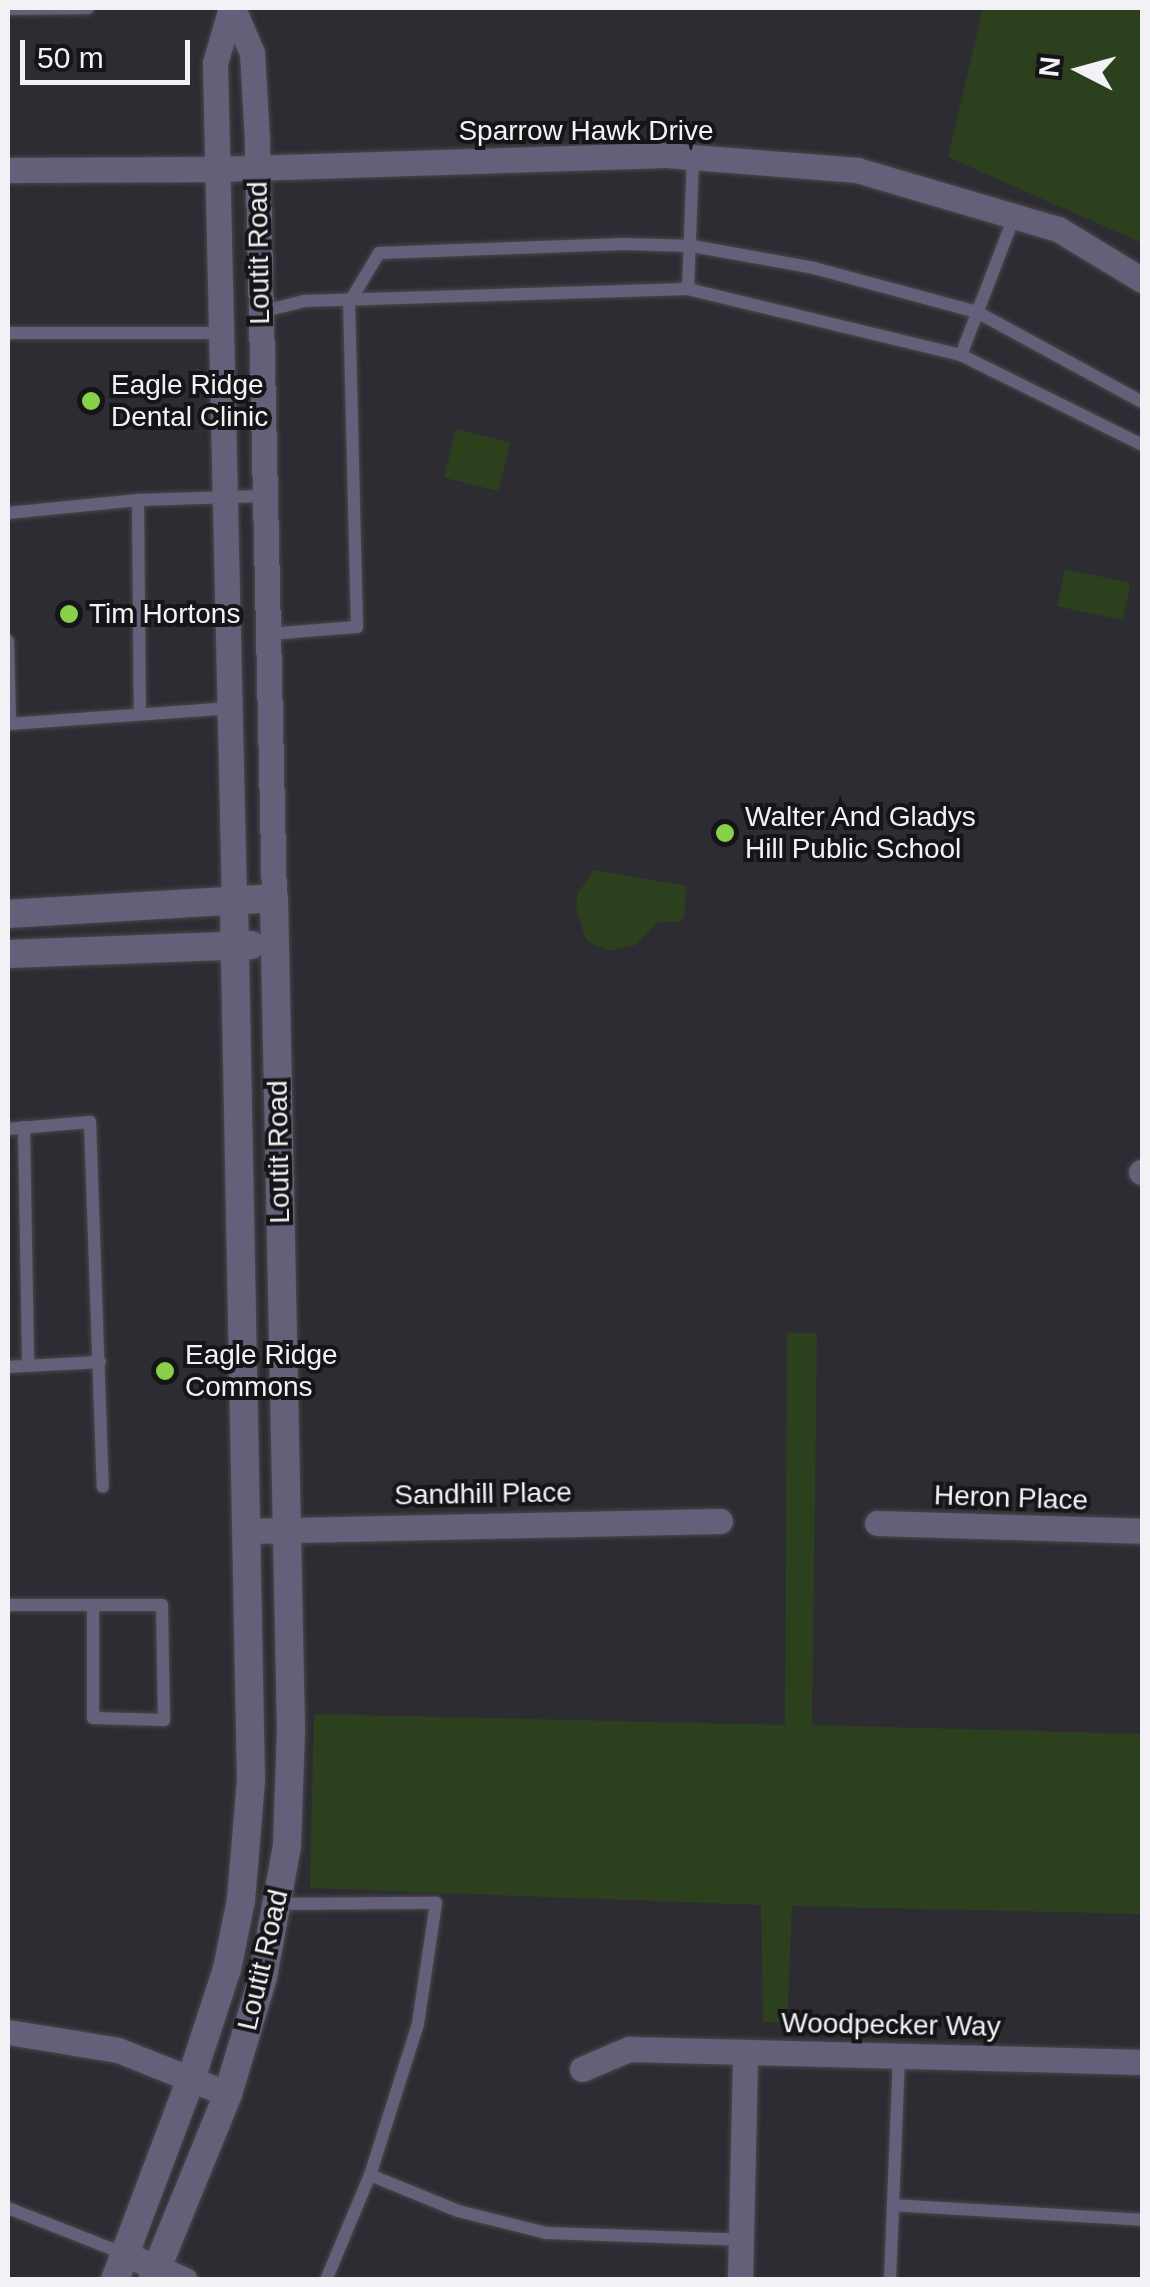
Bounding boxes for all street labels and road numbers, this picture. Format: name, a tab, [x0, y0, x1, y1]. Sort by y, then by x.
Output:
street label: Sparrow Hawk Drive	[458, 114, 714, 148]
street label: Loutit Road	[241, 181, 277, 325]
street label: Loutit Road	[261, 1080, 297, 1224]
street label: Sandhill Place	[394, 1476, 572, 1512]
street label: Heron Place	[933, 1479, 1089, 1517]
street label: Loutit Road	[231, 1886, 295, 2034]
street label: Woodpecker Way	[781, 2006, 1001, 2044]

